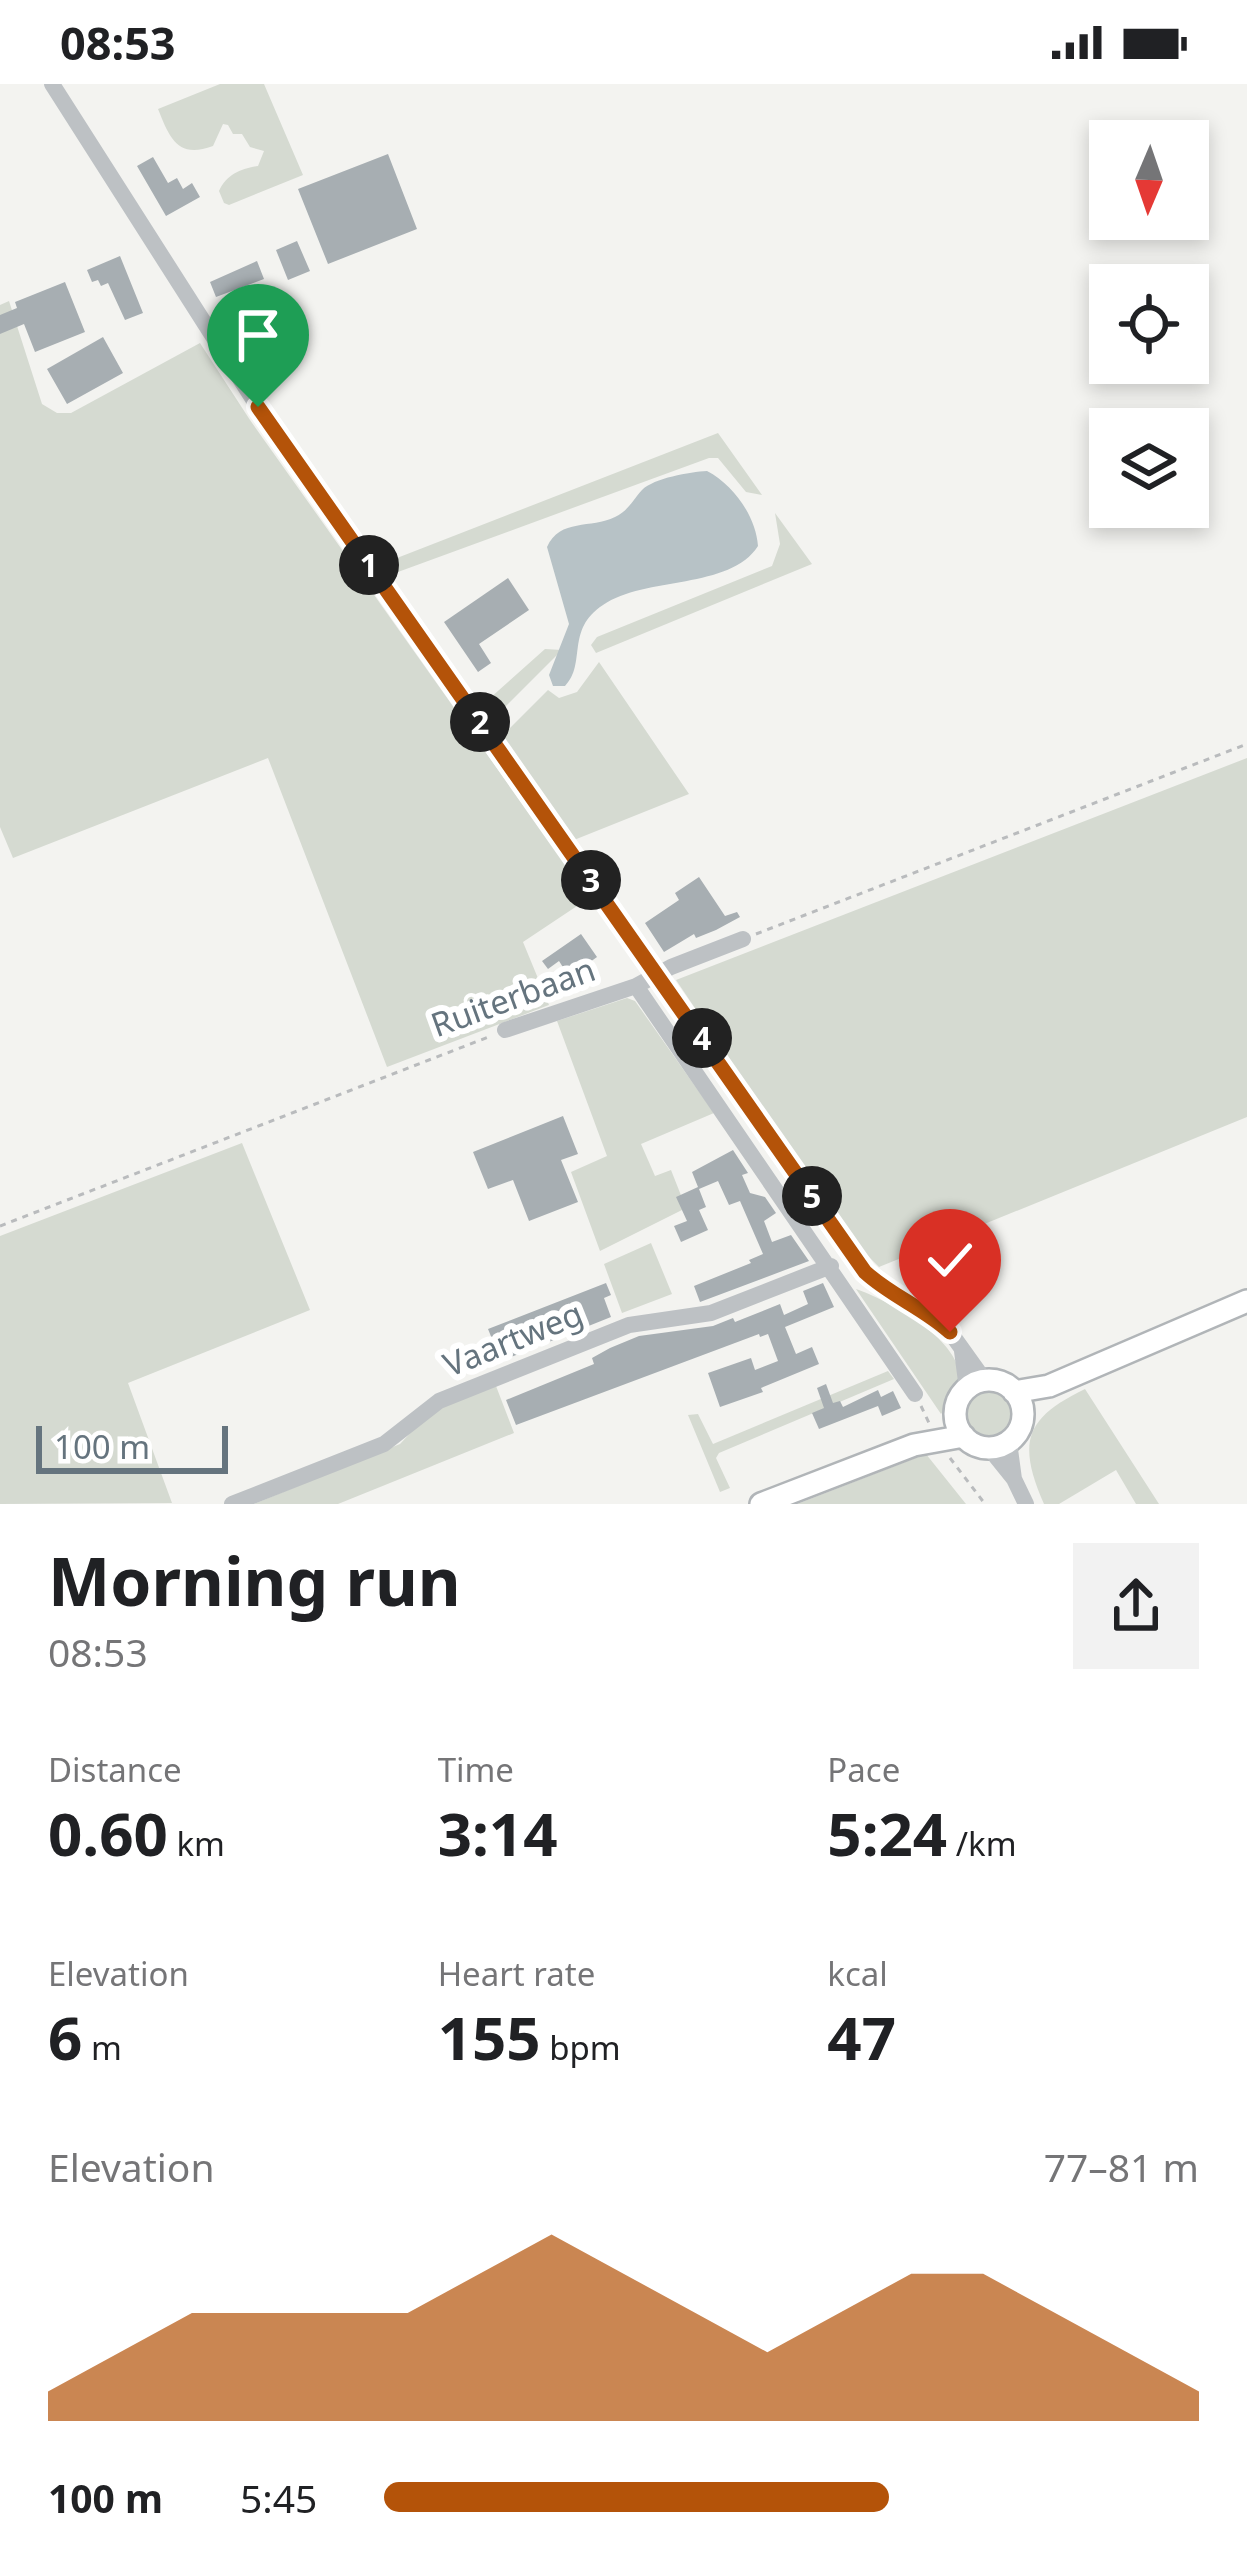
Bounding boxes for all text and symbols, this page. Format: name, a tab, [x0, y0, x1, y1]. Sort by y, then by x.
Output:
text: 08:53	[60, 12, 176, 73]
north arrow	[1089, 120, 1209, 240]
map controls	[1089, 120, 1209, 528]
button: locate	[1089, 264, 1209, 384]
pin	[207, 284, 309, 407]
icon: arrive	[225, 302, 291, 368]
button: layers	[1089, 408, 1209, 528]
pin: 1	[339, 535, 399, 595]
text: 1	[360, 542, 378, 587]
pin: 2	[450, 692, 510, 752]
text: 2	[471, 699, 489, 744]
pin: 3	[561, 850, 621, 910]
text: 3	[582, 857, 600, 902]
street label: Ruiterbaan	[425, 946, 601, 1047]
pin: 4	[672, 1008, 732, 1068]
text: 4	[693, 1015, 711, 1060]
pin: 5	[782, 1166, 842, 1226]
text: 5	[803, 1173, 821, 1218]
pin	[899, 1209, 1001, 1332]
icon: check	[917, 1227, 983, 1293]
street label: Vaartweg	[436, 1290, 589, 1387]
scale bar	[36, 1420, 228, 1473]
text: 100 m	[54, 1424, 150, 1469]
text: Morning run	[48, 1535, 461, 1625]
button: share	[1073, 1543, 1199, 1669]
text: 08:53	[48, 1625, 148, 1678]
text: Distance	[48, 1747, 182, 1792]
text: Time	[438, 1747, 514, 1792]
text: Pace	[827, 1747, 900, 1792]
text: 0.60	[48, 1792, 168, 1874]
text: 3:14	[438, 1792, 557, 1874]
text: 5:24	[827, 1792, 947, 1874]
text: km	[168, 1821, 225, 1866]
text: /km	[947, 1821, 1017, 1866]
text: Elevation	[48, 1951, 189, 1996]
text: Heart rate	[438, 1951, 595, 1996]
text: kcal	[827, 1951, 888, 1996]
text: 6	[48, 1996, 82, 2078]
text: 155	[438, 1996, 541, 2078]
text: 47	[827, 1996, 896, 2078]
text: m	[82, 2025, 122, 2070]
text: bpm	[541, 2025, 621, 2070]
text: Elevation	[48, 2140, 215, 2193]
text: 77–81 m	[1044, 2140, 1199, 2193]
text: 100 m	[48, 2471, 163, 2524]
text: 5:45	[240, 2471, 317, 2524]

